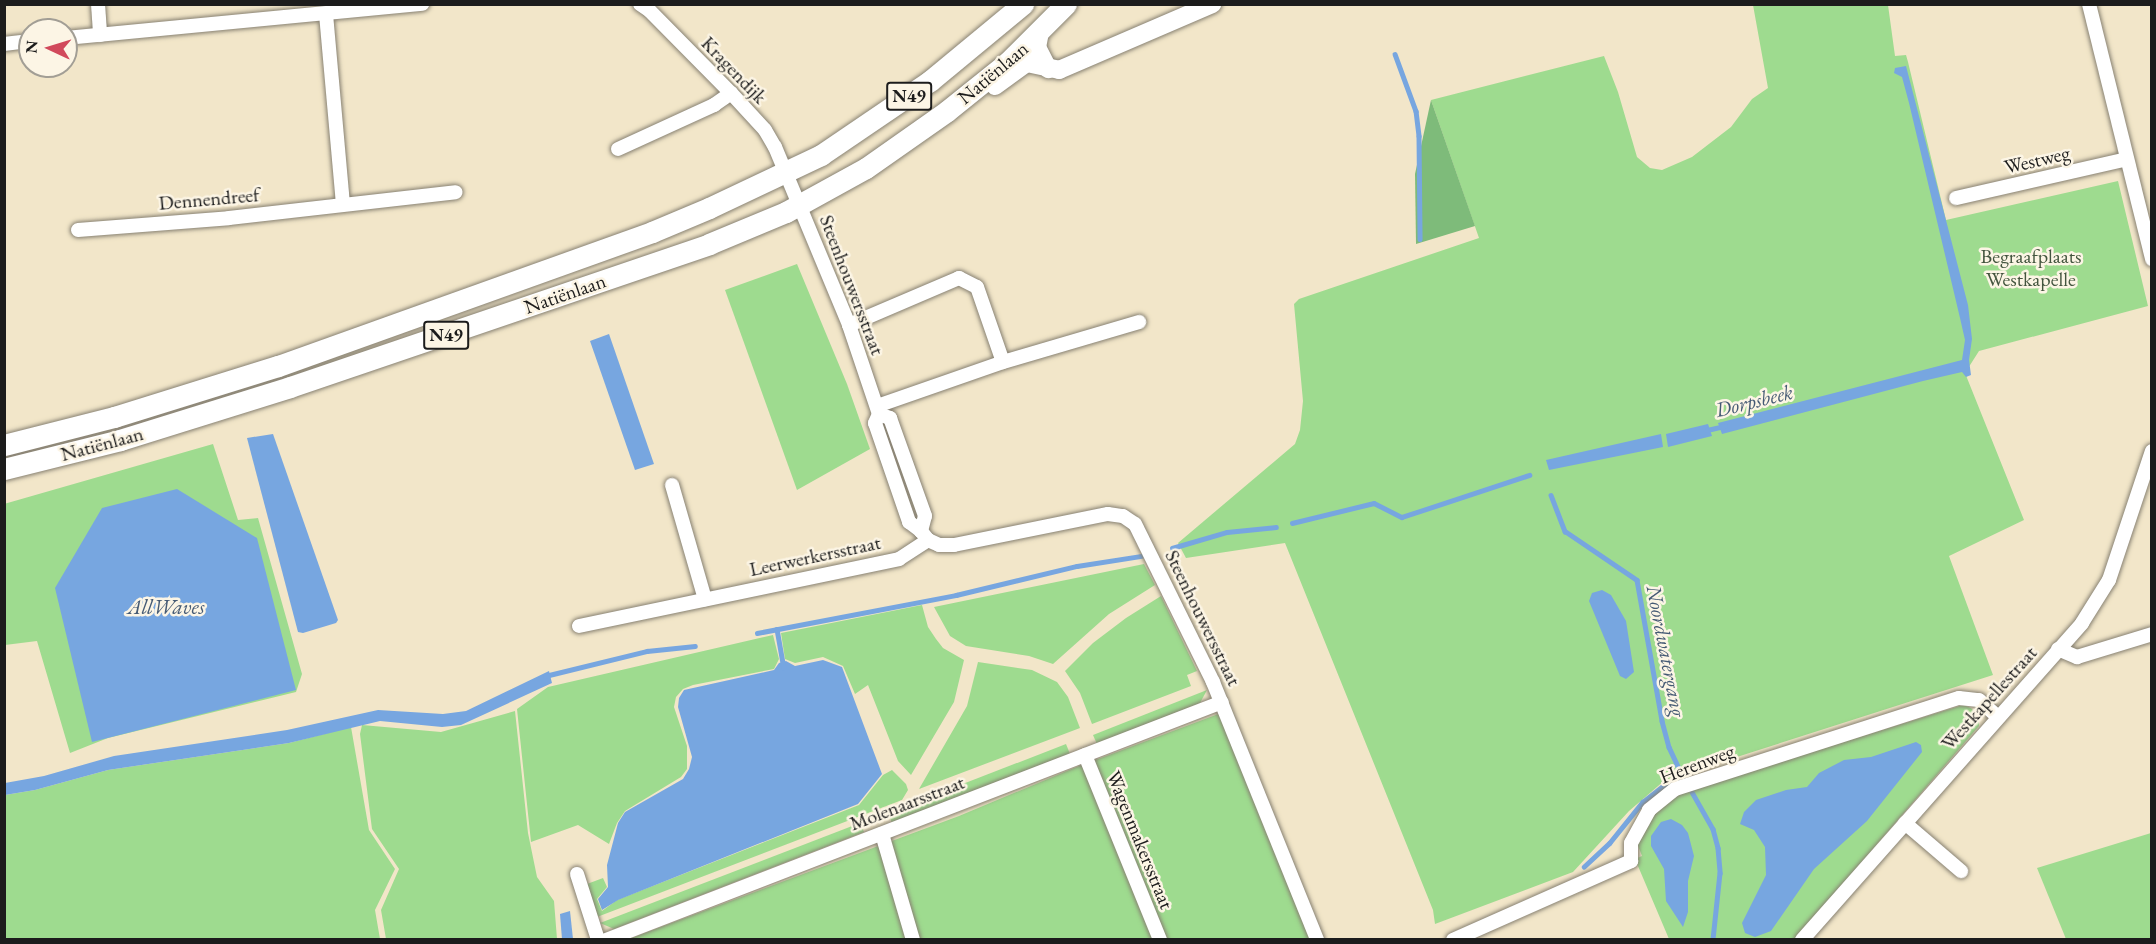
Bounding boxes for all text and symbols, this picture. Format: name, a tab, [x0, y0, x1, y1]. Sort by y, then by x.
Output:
north arrow	[18, 18, 78, 78]
street label: Kragendijk	[696, 31, 772, 109]
street label: Natiënlaan	[953, 37, 1033, 109]
text: N	[21, 40, 42, 54]
road number: N49	[885, 81, 933, 111]
street label: Westweg	[2002, 141, 2072, 179]
street label: Dennendreef	[158, 183, 260, 215]
street label: Steenhouwersstraat	[814, 212, 890, 358]
park label: Begraafplaats Westkapelle	[1981, 245, 2081, 292]
street label: Natiënlaan	[521, 269, 609, 319]
road number: N49	[422, 320, 470, 350]
water label: Dorpsbeek	[1713, 379, 1795, 423]
street label: Natiënlaan	[58, 421, 146, 467]
street label: Leerwerkersstraat	[747, 530, 883, 582]
street label: Steenhouwersstraat	[1160, 546, 1246, 690]
water label: Noordwatergang	[1641, 583, 1691, 719]
water label: AllWaves	[128, 594, 204, 620]
street label: Westkapellestraat	[1936, 641, 2042, 755]
street label: Herenweg	[1656, 739, 1738, 789]
street label: Wagenmakersstraat	[1101, 767, 1179, 913]
street label: Molenaarsstraat	[846, 770, 968, 836]

